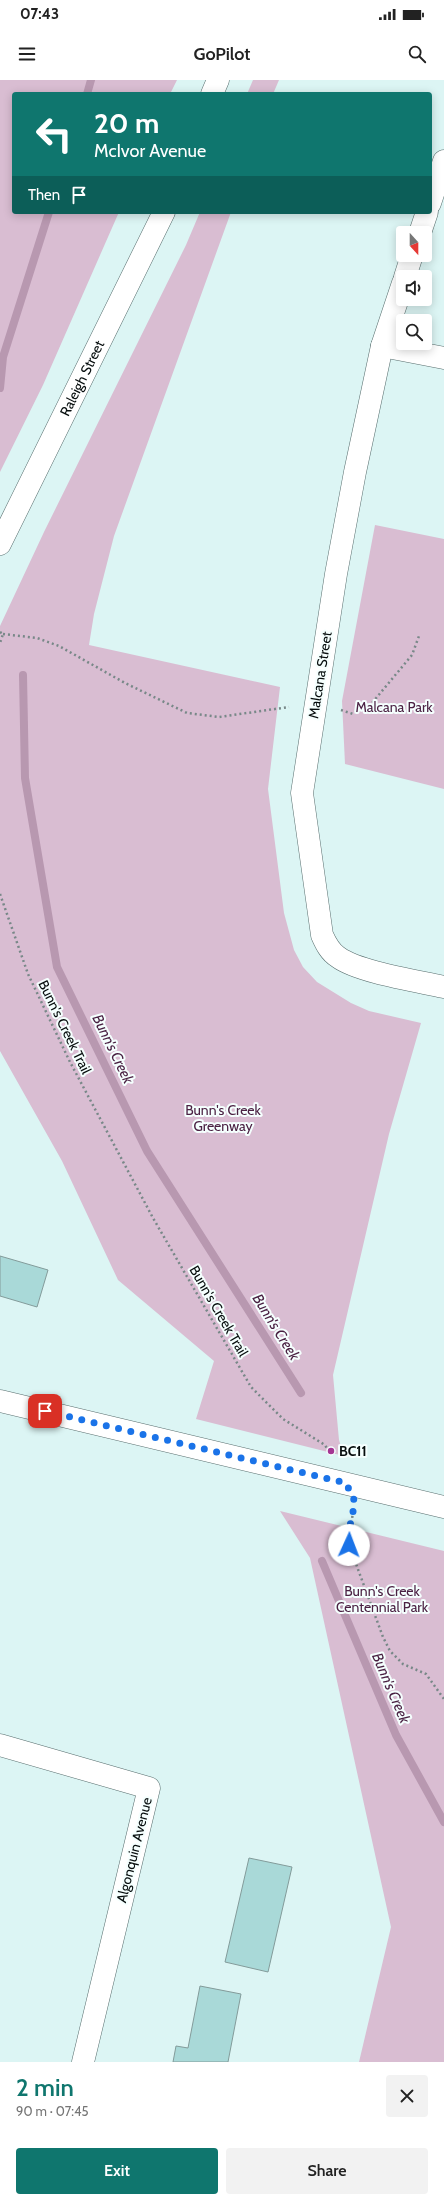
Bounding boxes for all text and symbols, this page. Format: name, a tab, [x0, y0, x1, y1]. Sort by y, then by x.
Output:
text: 07:43	[20, 5, 59, 23]
icon: menu	[16, 43, 38, 65]
text: GoPilot	[194, 43, 250, 65]
icon: search	[406, 43, 428, 65]
text: 20 m	[94, 106, 159, 140]
icon: left	[28, 108, 80, 160]
text: McIvor Avenue	[94, 140, 206, 162]
icon: arrive	[68, 184, 90, 206]
text: Then	[28, 186, 60, 204]
north arrow	[396, 226, 432, 262]
map controls	[396, 226, 432, 350]
button: sound	[396, 270, 432, 306]
button: search	[396, 314, 432, 350]
street label: Raleigh Street	[56, 337, 108, 419]
street label: Malcana Street	[304, 630, 336, 720]
park label: Malcana Park	[355, 698, 433, 716]
street label: Bunn's Creek Trail	[34, 977, 96, 1078]
water label: Bunn's Creek	[89, 1011, 138, 1087]
park label: Bunn's Creek Greenway	[185, 1101, 262, 1135]
street label: Bunn's Creek Trail	[186, 1262, 253, 1360]
water label: Bunn's Creek	[249, 1291, 304, 1364]
pin	[28, 1394, 62, 1428]
icon: arrive	[34, 1400, 56, 1422]
place label: BC11	[339, 1442, 367, 1460]
marker: BC11	[326, 1446, 336, 1456]
position arrow	[328, 1524, 370, 1566]
park label: Bunn's Creek Centennial Park	[336, 1582, 429, 1616]
water label: Bunn's Creek	[368, 1650, 414, 1726]
street label: Algonquin Avenue	[112, 1796, 156, 1904]
text: 2 min	[16, 2073, 74, 2102]
button: close	[386, 2075, 428, 2117]
text: 90 m · 07:45	[16, 2103, 88, 2119]
button: Exit	[16, 2148, 218, 2194]
button: Share	[226, 2148, 428, 2194]

